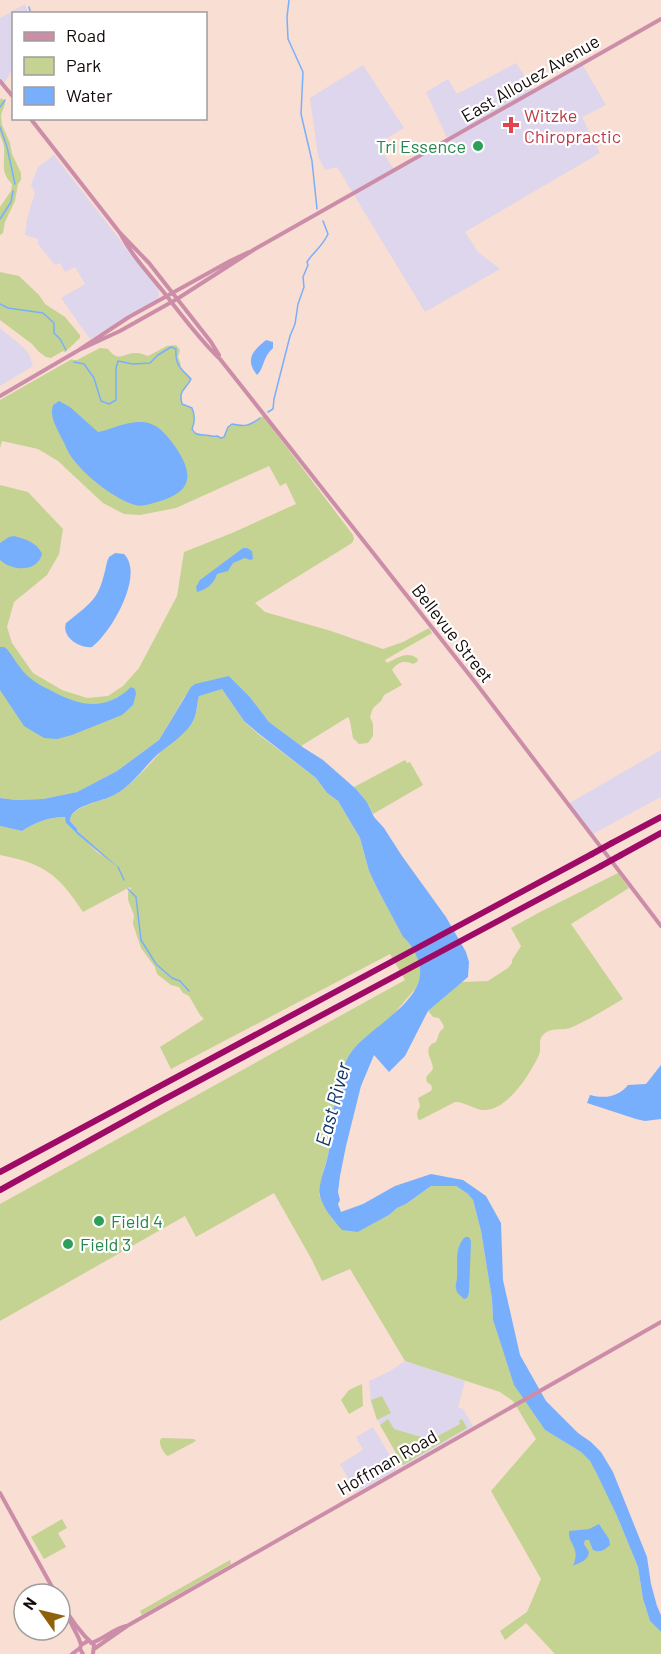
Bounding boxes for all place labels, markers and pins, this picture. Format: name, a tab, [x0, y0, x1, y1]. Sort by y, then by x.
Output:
place label: Witzke Chiropractic	[524, 104, 621, 147]
marker: Witzke Chiropractic	[502, 116, 520, 134]
place label: Tri Essence	[376, 135, 466, 157]
marker: Tri Essence	[471, 139, 485, 153]
place label: Field 4	[111, 1210, 163, 1232]
marker: Field 4	[92, 1214, 106, 1228]
place label: Field 3	[80, 1233, 131, 1255]
marker: Field 3	[61, 1237, 75, 1251]

